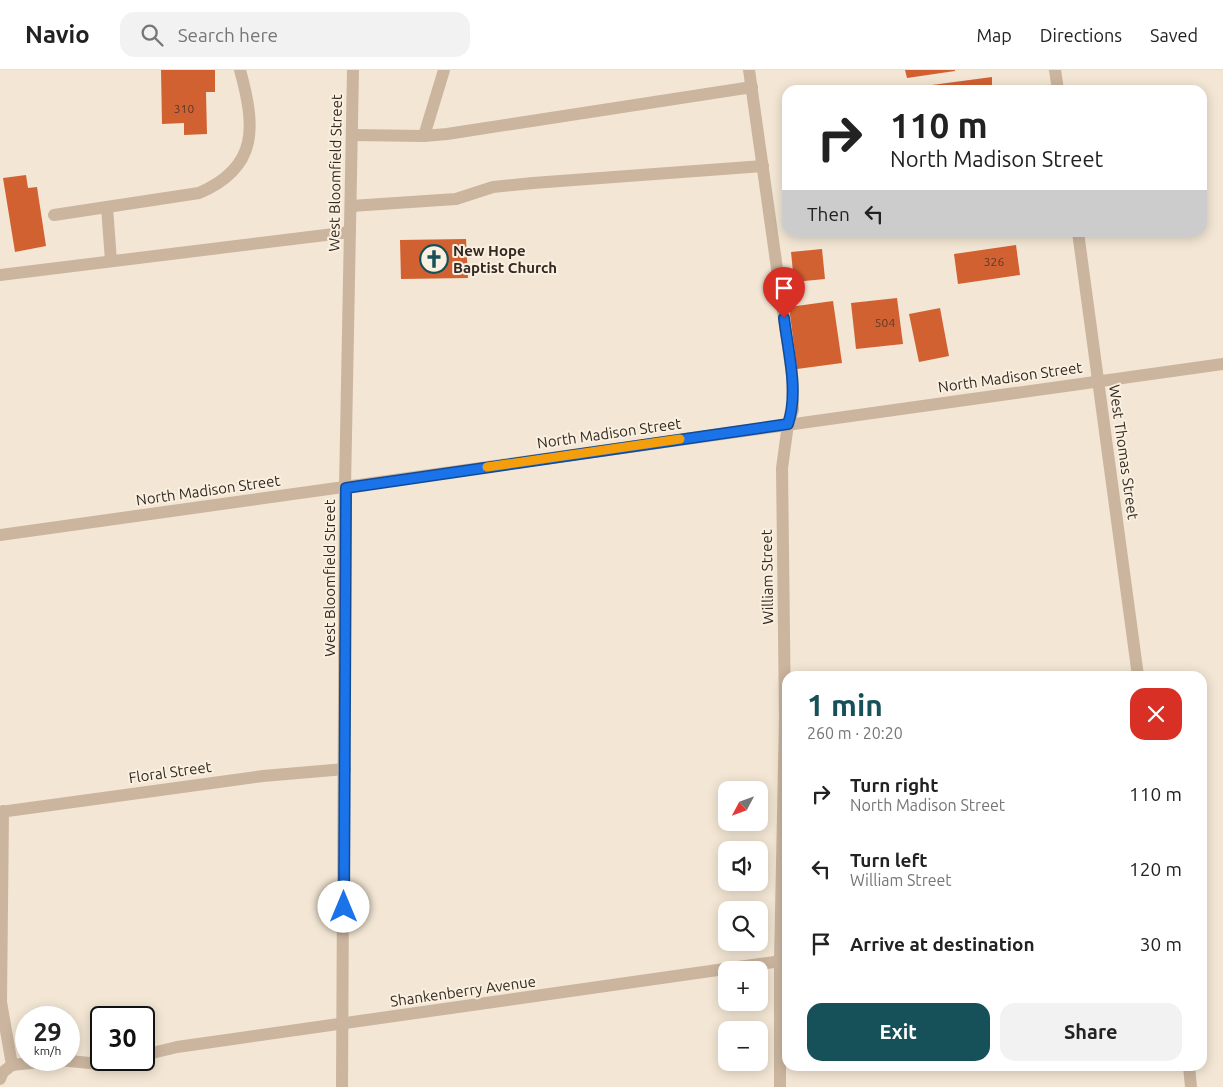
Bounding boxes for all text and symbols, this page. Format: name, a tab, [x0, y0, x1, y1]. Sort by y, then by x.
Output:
search box	[120, 12, 470, 57]
text: Navio	[25, 21, 90, 48]
icon: search	[138, 21, 166, 49]
text: Search here	[178, 24, 278, 46]
text: Map	[976, 25, 1012, 45]
text: Directions	[1040, 25, 1122, 45]
text: Saved	[1150, 25, 1198, 45]
street label: West Bloomfield Street	[325, 94, 345, 252]
house number: 310	[174, 102, 194, 115]
icon: right	[807, 105, 872, 170]
text: 110 m	[890, 105, 988, 145]
text: North Madison Street	[890, 146, 1103, 171]
icon: left	[860, 200, 888, 228]
text: Then	[807, 203, 850, 225]
place label: New Hope Baptist Church	[453, 242, 557, 276]
church icon: New Hope Baptist Church	[419, 244, 449, 274]
house number: 326	[984, 255, 1004, 268]
pin	[763, 267, 805, 318]
icon: arrive	[770, 274, 798, 302]
house number: 504	[875, 316, 895, 329]
street label: North Madison Street	[937, 358, 1083, 396]
street label: West Thomas Street	[1106, 384, 1142, 521]
street label: North Madison Street	[536, 414, 682, 452]
street label: North Madison Street	[135, 471, 281, 509]
street label: West Bloomfield Street	[321, 499, 338, 657]
street label: William Street	[758, 529, 776, 625]
text: 1 min	[807, 688, 883, 722]
button: close	[1130, 688, 1182, 740]
text: 260 m · 20:20	[807, 724, 903, 742]
street label: Floral Street	[128, 758, 212, 786]
text: Turn right	[850, 774, 938, 796]
icon: right	[807, 780, 835, 808]
north arrow	[718, 781, 768, 831]
map controls	[718, 781, 768, 1071]
text: 110 m	[1129, 783, 1182, 805]
text: North Madison Street	[850, 796, 1005, 814]
button: sound	[718, 841, 768, 891]
text: Turn left	[850, 849, 928, 871]
icon: left	[807, 855, 835, 883]
text: 120 m	[1129, 858, 1182, 880]
text: William Street	[850, 871, 952, 889]
position arrow	[317, 880, 369, 932]
button: search	[718, 901, 768, 951]
icon: arrive	[807, 930, 835, 958]
text: Arrive at destination	[850, 933, 1035, 955]
text: 30 m	[1140, 933, 1182, 955]
button: +	[718, 961, 768, 1011]
street label: Shankenberry Avenue	[389, 972, 537, 1010]
button: Exit	[807, 1003, 990, 1061]
button: Share	[1000, 1003, 1182, 1061]
speed limit sign: 30	[90, 1006, 155, 1071]
text: 29	[33, 1018, 62, 1046]
button: −	[718, 1021, 768, 1071]
text: km/h	[34, 1044, 61, 1057]

